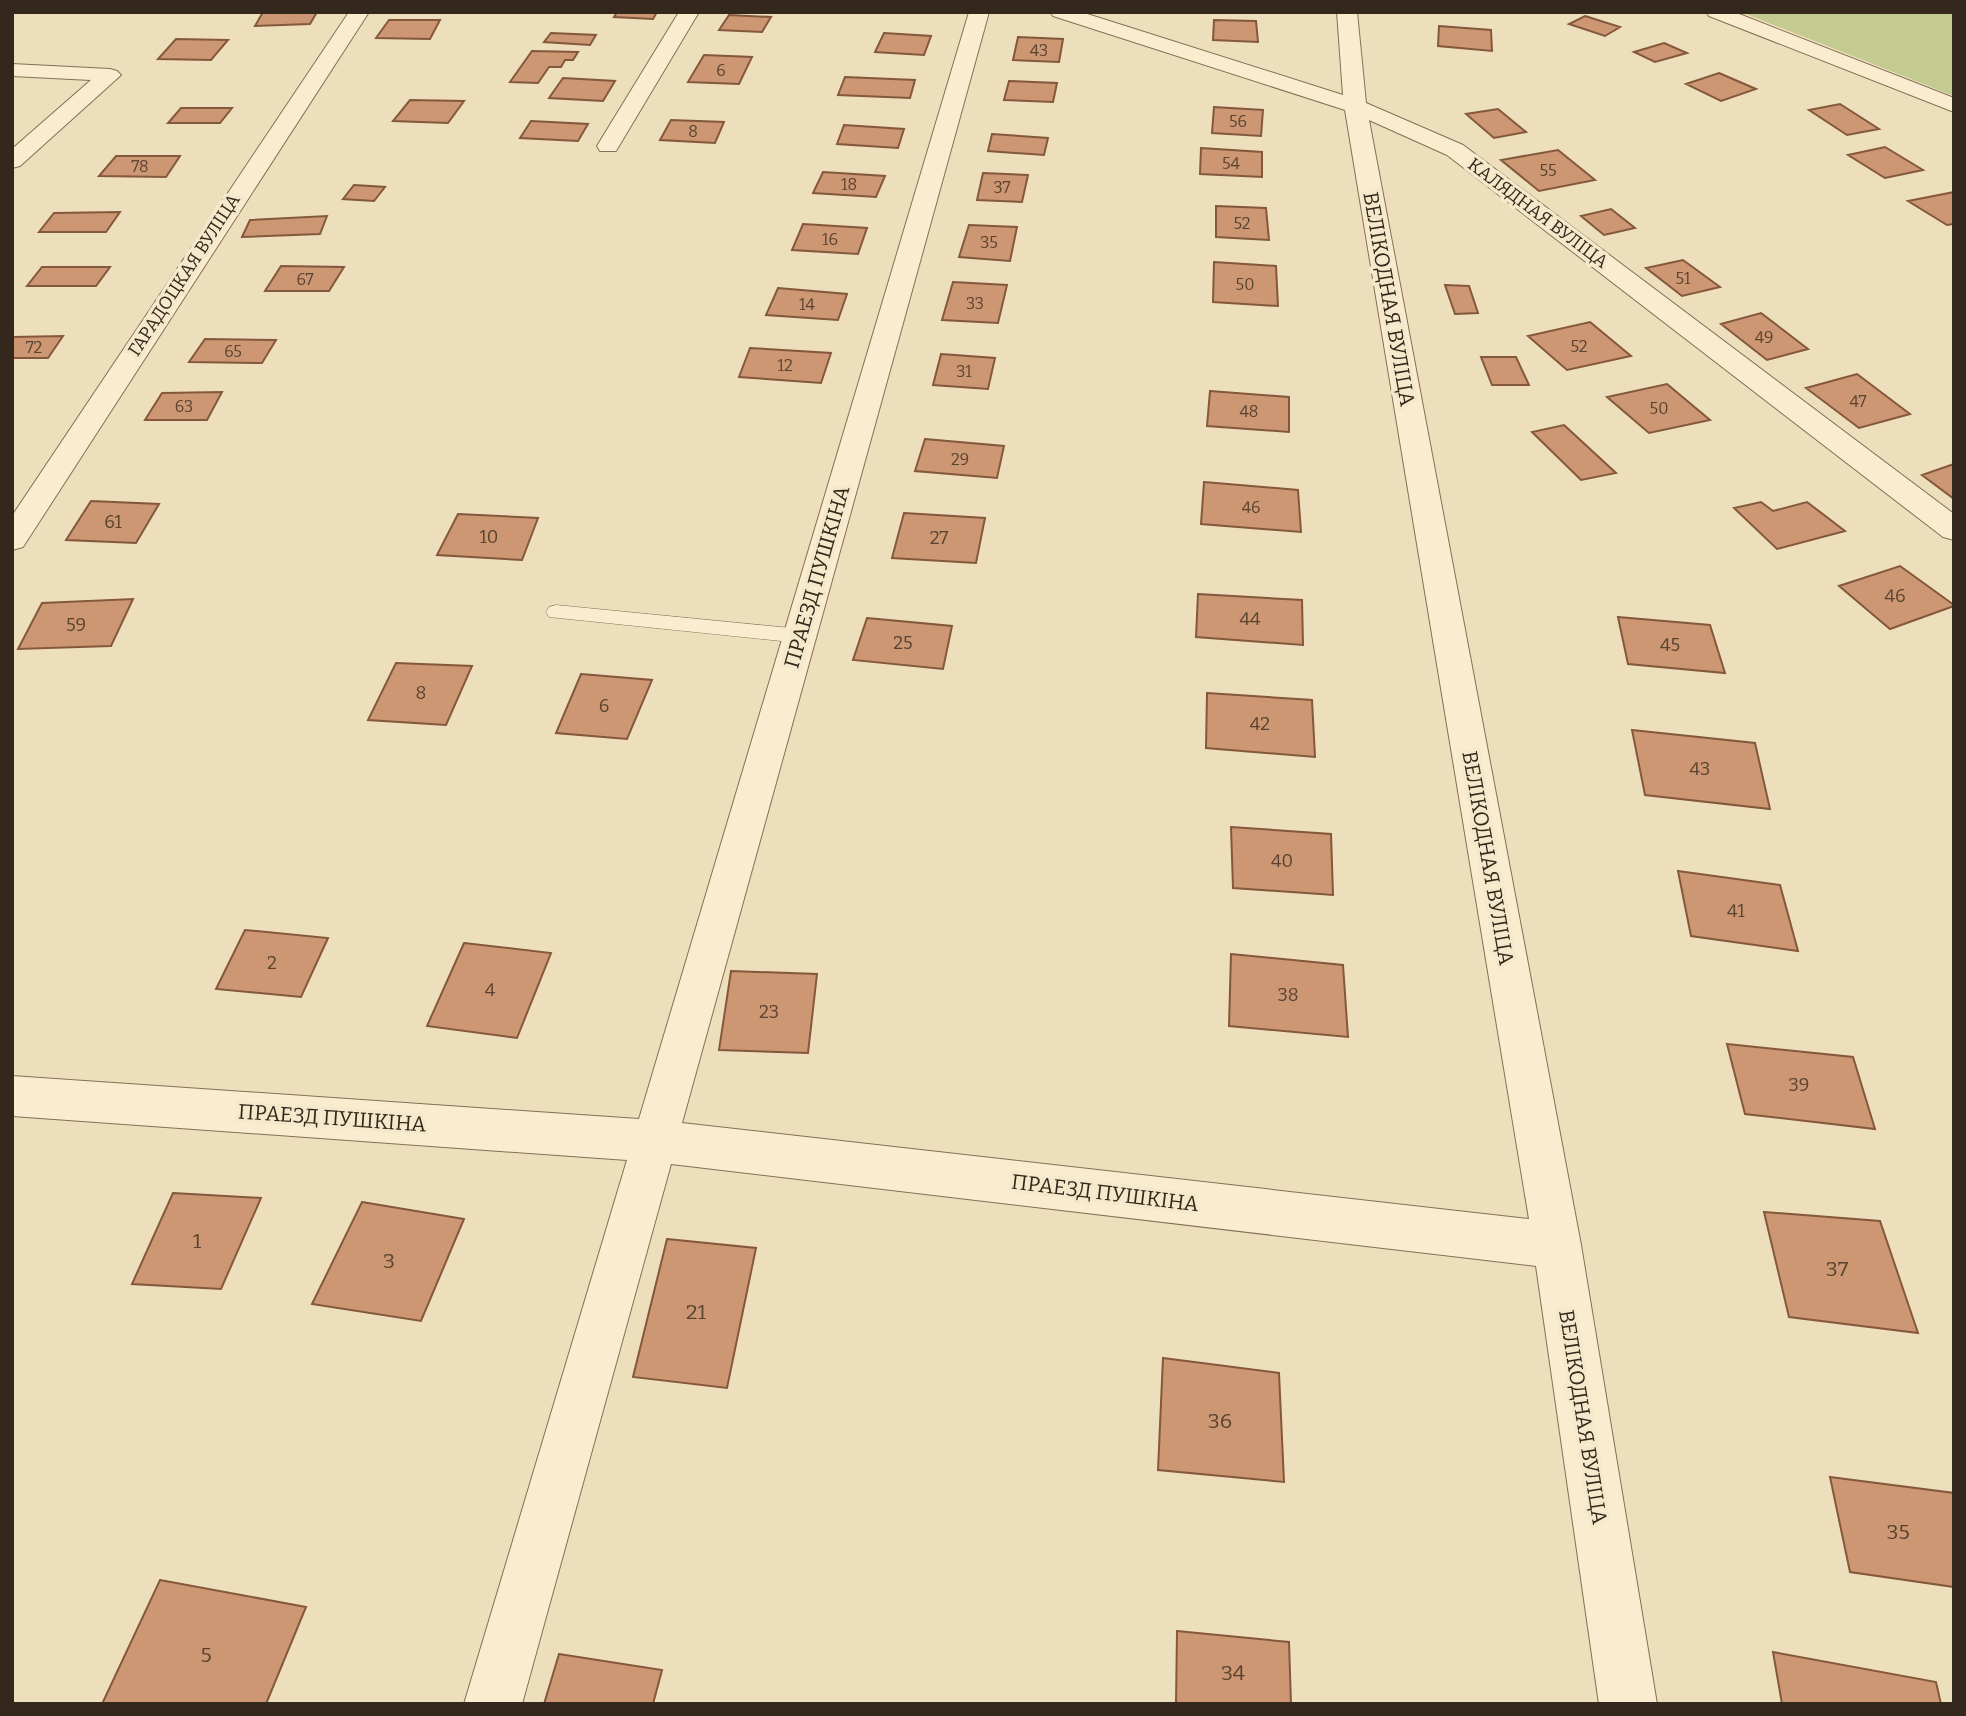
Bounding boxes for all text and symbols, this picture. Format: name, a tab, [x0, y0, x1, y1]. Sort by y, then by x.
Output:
house number: 43	[1030, 41, 1048, 60]
house number: 6	[716, 61, 726, 80]
house number: 56	[1229, 112, 1247, 131]
house number: 8	[688, 122, 698, 141]
street label: КАЛЯДНАЯ ВУЛІЦА	[1464, 153, 1613, 273]
house number: 54	[1222, 154, 1241, 173]
house number: 78	[131, 157, 149, 176]
house number: 55	[1539, 161, 1557, 180]
house number: 18	[841, 175, 857, 194]
house number: 37	[993, 178, 1011, 197]
street label: ГАРАДОЦКАЯ ВУЛІЦА	[123, 190, 245, 360]
street label: ВЕЛІКОДНАЯ ВУЛІЦА	[1357, 190, 1421, 408]
house number: 52	[1234, 214, 1250, 233]
house number: 16	[822, 230, 838, 249]
house number: 35	[980, 233, 998, 252]
house number: 51	[1676, 269, 1691, 288]
house number: 67	[296, 270, 314, 289]
house number: 50	[1236, 275, 1254, 294]
house number: 33	[966, 294, 984, 313]
house number: 14	[799, 295, 816, 314]
house number: 49	[1755, 328, 1773, 347]
house number: 52	[1571, 337, 1587, 356]
house number: 72	[26, 338, 42, 357]
house number: 65	[224, 342, 242, 361]
house number: 12	[777, 356, 793, 375]
house number: 31	[956, 362, 972, 381]
house number: 47	[1849, 392, 1867, 411]
house number: 63	[175, 397, 193, 416]
house number: 50	[1650, 399, 1668, 418]
house number: 48	[1240, 402, 1258, 421]
house number: 29	[951, 450, 969, 469]
street label: ПРАЕЗД ПУШКІНА	[779, 483, 856, 671]
house number: 46	[1242, 498, 1260, 517]
house number: 61	[104, 511, 123, 533]
house number: 10	[480, 526, 498, 548]
house number: 27	[930, 527, 948, 549]
house number: 46	[1884, 585, 1906, 607]
house number: 44	[1239, 608, 1261, 630]
house number: 59	[66, 614, 86, 636]
house number: 25	[893, 632, 913, 654]
house number: 45	[1660, 634, 1680, 656]
house number: 8	[416, 682, 426, 704]
house number: 6	[599, 695, 609, 717]
house number: 42	[1250, 713, 1270, 735]
street label: ВЕЛІКОДНАЯ ВУЛІЦА	[1456, 749, 1520, 967]
house number: 43	[1690, 758, 1710, 780]
house number: 40	[1271, 850, 1293, 872]
house number: 41	[1727, 900, 1746, 922]
house number: 2	[267, 952, 277, 974]
house number: 4	[485, 979, 496, 1001]
house number: 38	[1277, 984, 1299, 1006]
house number: 23	[759, 1001, 779, 1023]
house number: 39	[1789, 1074, 1809, 1096]
street label: ПРАЕЗД ПУШКІНА	[237, 1098, 427, 1138]
street label: ПРАЕЗД ПУШКІНА	[1010, 1169, 1200, 1217]
house number: 1	[193, 1228, 202, 1254]
house number: 3	[383, 1248, 395, 1274]
house number: 37	[1826, 1256, 1849, 1282]
house number: 21	[686, 1299, 706, 1325]
street label: ВЕЛІКОДНАЯ ВУЛІЦА	[1553, 1308, 1613, 1526]
house number: 36	[1208, 1408, 1232, 1434]
house number: 35	[1886, 1519, 1910, 1545]
house number: 5	[200, 1642, 212, 1668]
house number: 34	[1221, 1660, 1245, 1686]

